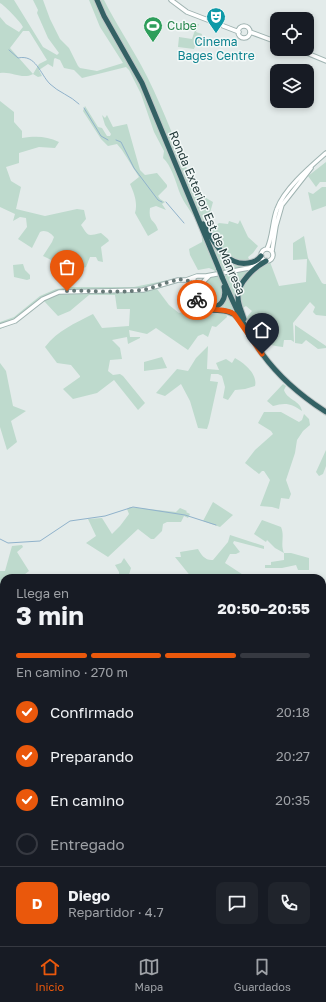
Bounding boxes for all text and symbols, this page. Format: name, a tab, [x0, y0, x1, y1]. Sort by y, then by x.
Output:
theatre icon: Cinema Bages Centre	[205, 6, 227, 34]
map controls	[270, 12, 314, 108]
button: locate	[270, 12, 314, 56]
sports icon: Cube	[142, 15, 164, 43]
place label: Cube	[167, 18, 197, 33]
place label: Cinema Bages Centre	[177, 34, 255, 63]
button: layers	[270, 64, 314, 108]
street label: Ronda Exterior Est de Manresa	[166, 129, 249, 297]
pin	[50, 250, 84, 291]
icon: bag	[56, 256, 78, 278]
courier	[177, 280, 217, 320]
icon: bike	[186, 289, 208, 311]
pin	[245, 313, 279, 354]
icon: home	[251, 319, 273, 341]
text: Llega en	[16, 585, 69, 601]
text: 20:50–20:55	[217, 599, 310, 617]
text: 3 min	[16, 600, 84, 631]
text: En camino · 270 m	[16, 664, 128, 680]
icon: check	[16, 701, 38, 723]
text: Confirmado	[50, 703, 134, 721]
text: 20:18	[276, 704, 310, 720]
icon: check	[16, 745, 38, 767]
text: Preparando	[50, 747, 134, 765]
text: 20:27	[276, 748, 310, 764]
icon: check	[16, 789, 38, 811]
text: En camino	[50, 791, 124, 809]
text: 20:35	[275, 792, 310, 808]
text: Entregado	[50, 835, 125, 853]
button: chat	[216, 882, 258, 924]
button: phone	[268, 882, 310, 924]
text: Diego	[68, 886, 110, 904]
text: D	[32, 894, 42, 912]
text: Repartidor · 4.7	[68, 904, 164, 920]
tab: Inicio	[35, 956, 64, 993]
tab: Mapa	[135, 956, 163, 993]
tab: Guardados	[234, 956, 291, 993]

